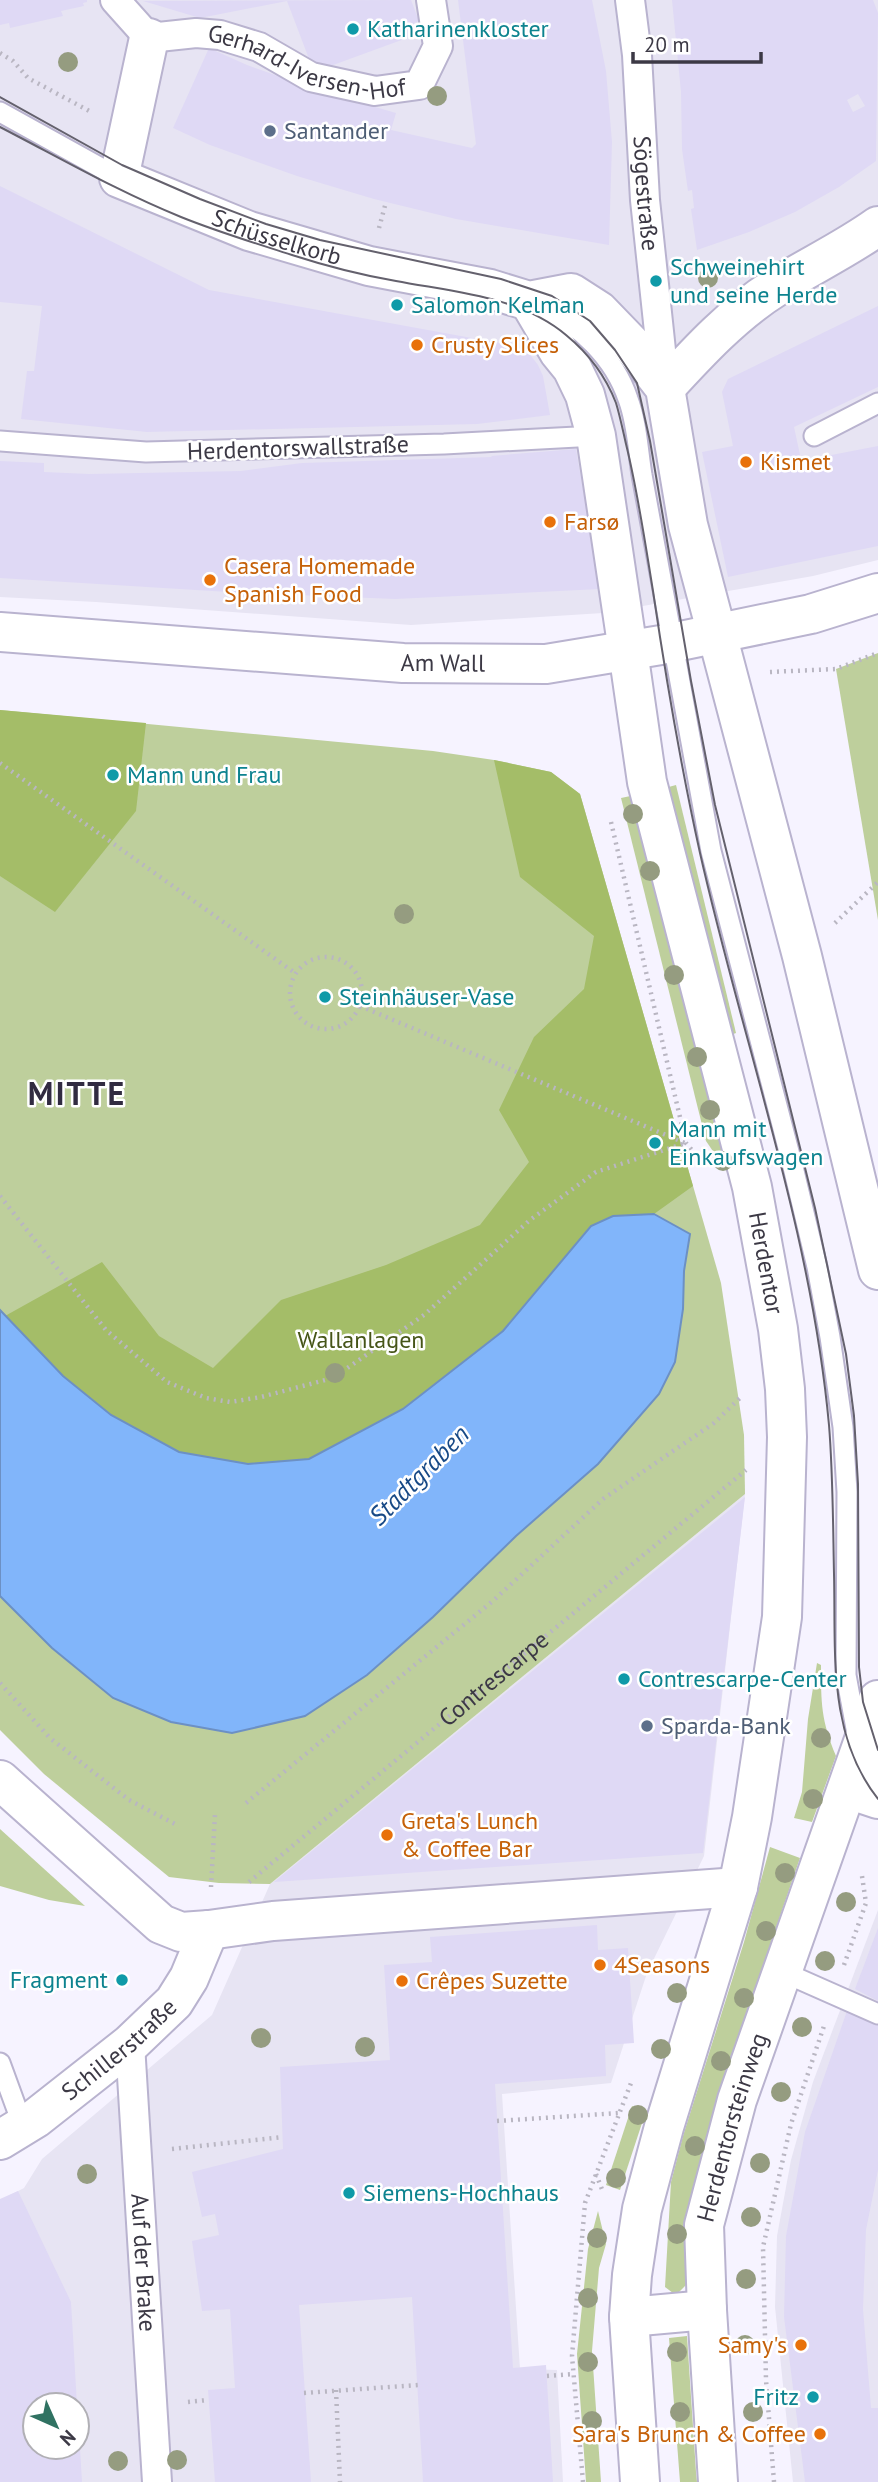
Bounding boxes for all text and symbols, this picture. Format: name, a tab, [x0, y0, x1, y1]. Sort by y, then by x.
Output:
place label: Katharinenkloster	[367, 13, 549, 44]
street label: Gerhard-Iversen-Hof	[207, 18, 409, 107]
marker: Katharinenkloster	[345, 21, 361, 37]
scale bar	[633, 21, 761, 65]
text: 20 m	[644, 31, 690, 58]
place label: Santander	[284, 115, 388, 146]
marker: Santander	[262, 123, 278, 139]
street label: Sögestraße	[626, 135, 666, 252]
street label: Schüsselkorb	[207, 202, 345, 272]
place label: Schweinehirt und seine Herde	[670, 251, 837, 310]
marker: Schweinehirt und seine Herde	[648, 273, 664, 289]
place label: Salomon Kelman	[411, 289, 585, 320]
marker: Salomon Kelman	[389, 297, 405, 313]
place label: Crusty Slices	[431, 329, 559, 360]
marker: Crusty Slices	[409, 337, 425, 353]
street label: Herdentorswallstraße	[187, 428, 409, 467]
place label: Kismet	[760, 446, 831, 477]
marker: Kismet	[738, 454, 754, 470]
place label: Farsø	[564, 506, 619, 537]
marker: Farsø	[542, 514, 558, 530]
place label: Casera Homemade Spanish Food	[224, 550, 415, 609]
marker: Casera Homemade Spanish Food	[202, 572, 218, 588]
street label: Am Wall	[401, 647, 485, 679]
place label: Mann und Frau	[127, 759, 281, 790]
marker: Mann und Frau	[105, 767, 121, 783]
place label: Steinhäuser-Vase	[339, 981, 514, 1012]
marker: Steinhäuser-Vase	[317, 989, 333, 1005]
district label: MITTE	[28, 1072, 126, 1114]
place label: Mann mit Einkaufswagen	[669, 1113, 823, 1172]
marker: Mann mit Einkaufswagen	[647, 1135, 663, 1151]
street label: Herdentor	[742, 1209, 791, 1317]
park label: Wallanlagen	[298, 1324, 424, 1355]
water label: Stadtgraben	[361, 1417, 476, 1532]
street label: Contrescarpe	[432, 1624, 555, 1733]
place label: Contrescarpe-Center	[638, 1663, 847, 1694]
marker: Contrescarpe-Center	[616, 1671, 632, 1687]
place label: Sparda-Bank	[661, 1710, 791, 1741]
marker: Sparda-Bank	[639, 1718, 655, 1734]
place label: Greta's Lunch & Coffee Bar	[401, 1805, 538, 1864]
marker: Greta's Lunch & Coffee Bar	[379, 1827, 395, 1843]
place label: 4Seasons	[614, 1949, 710, 1980]
marker: 4Seasons	[592, 1957, 608, 1973]
place label: Fragment	[10, 1964, 108, 1995]
place label: Crêpes Suzette	[416, 1965, 568, 1996]
marker: Fragment	[114, 1972, 130, 1988]
marker: Crêpes Suzette	[394, 1973, 410, 1989]
street label: Schillerstraße	[55, 1991, 183, 2107]
street label: Herdentorsteinweg	[689, 2029, 774, 2225]
place label: Siemens-Hochhaus	[363, 2177, 559, 2208]
marker: Siemens-Hochhaus	[341, 2185, 357, 2201]
street label: Auf der Brake	[124, 2193, 164, 2333]
place label: Samy's	[718, 2329, 787, 2360]
marker: Samy's	[793, 2337, 809, 2353]
place label: Fritz	[753, 2381, 799, 2412]
marker: Fritz	[805, 2389, 821, 2405]
north arrow	[21, 2391, 91, 2461]
place label: Sara's Brunch & Coffee	[572, 2418, 806, 2449]
text: N	[55, 2425, 81, 2451]
marker: Sara's Brunch & Coffee	[812, 2426, 828, 2442]

